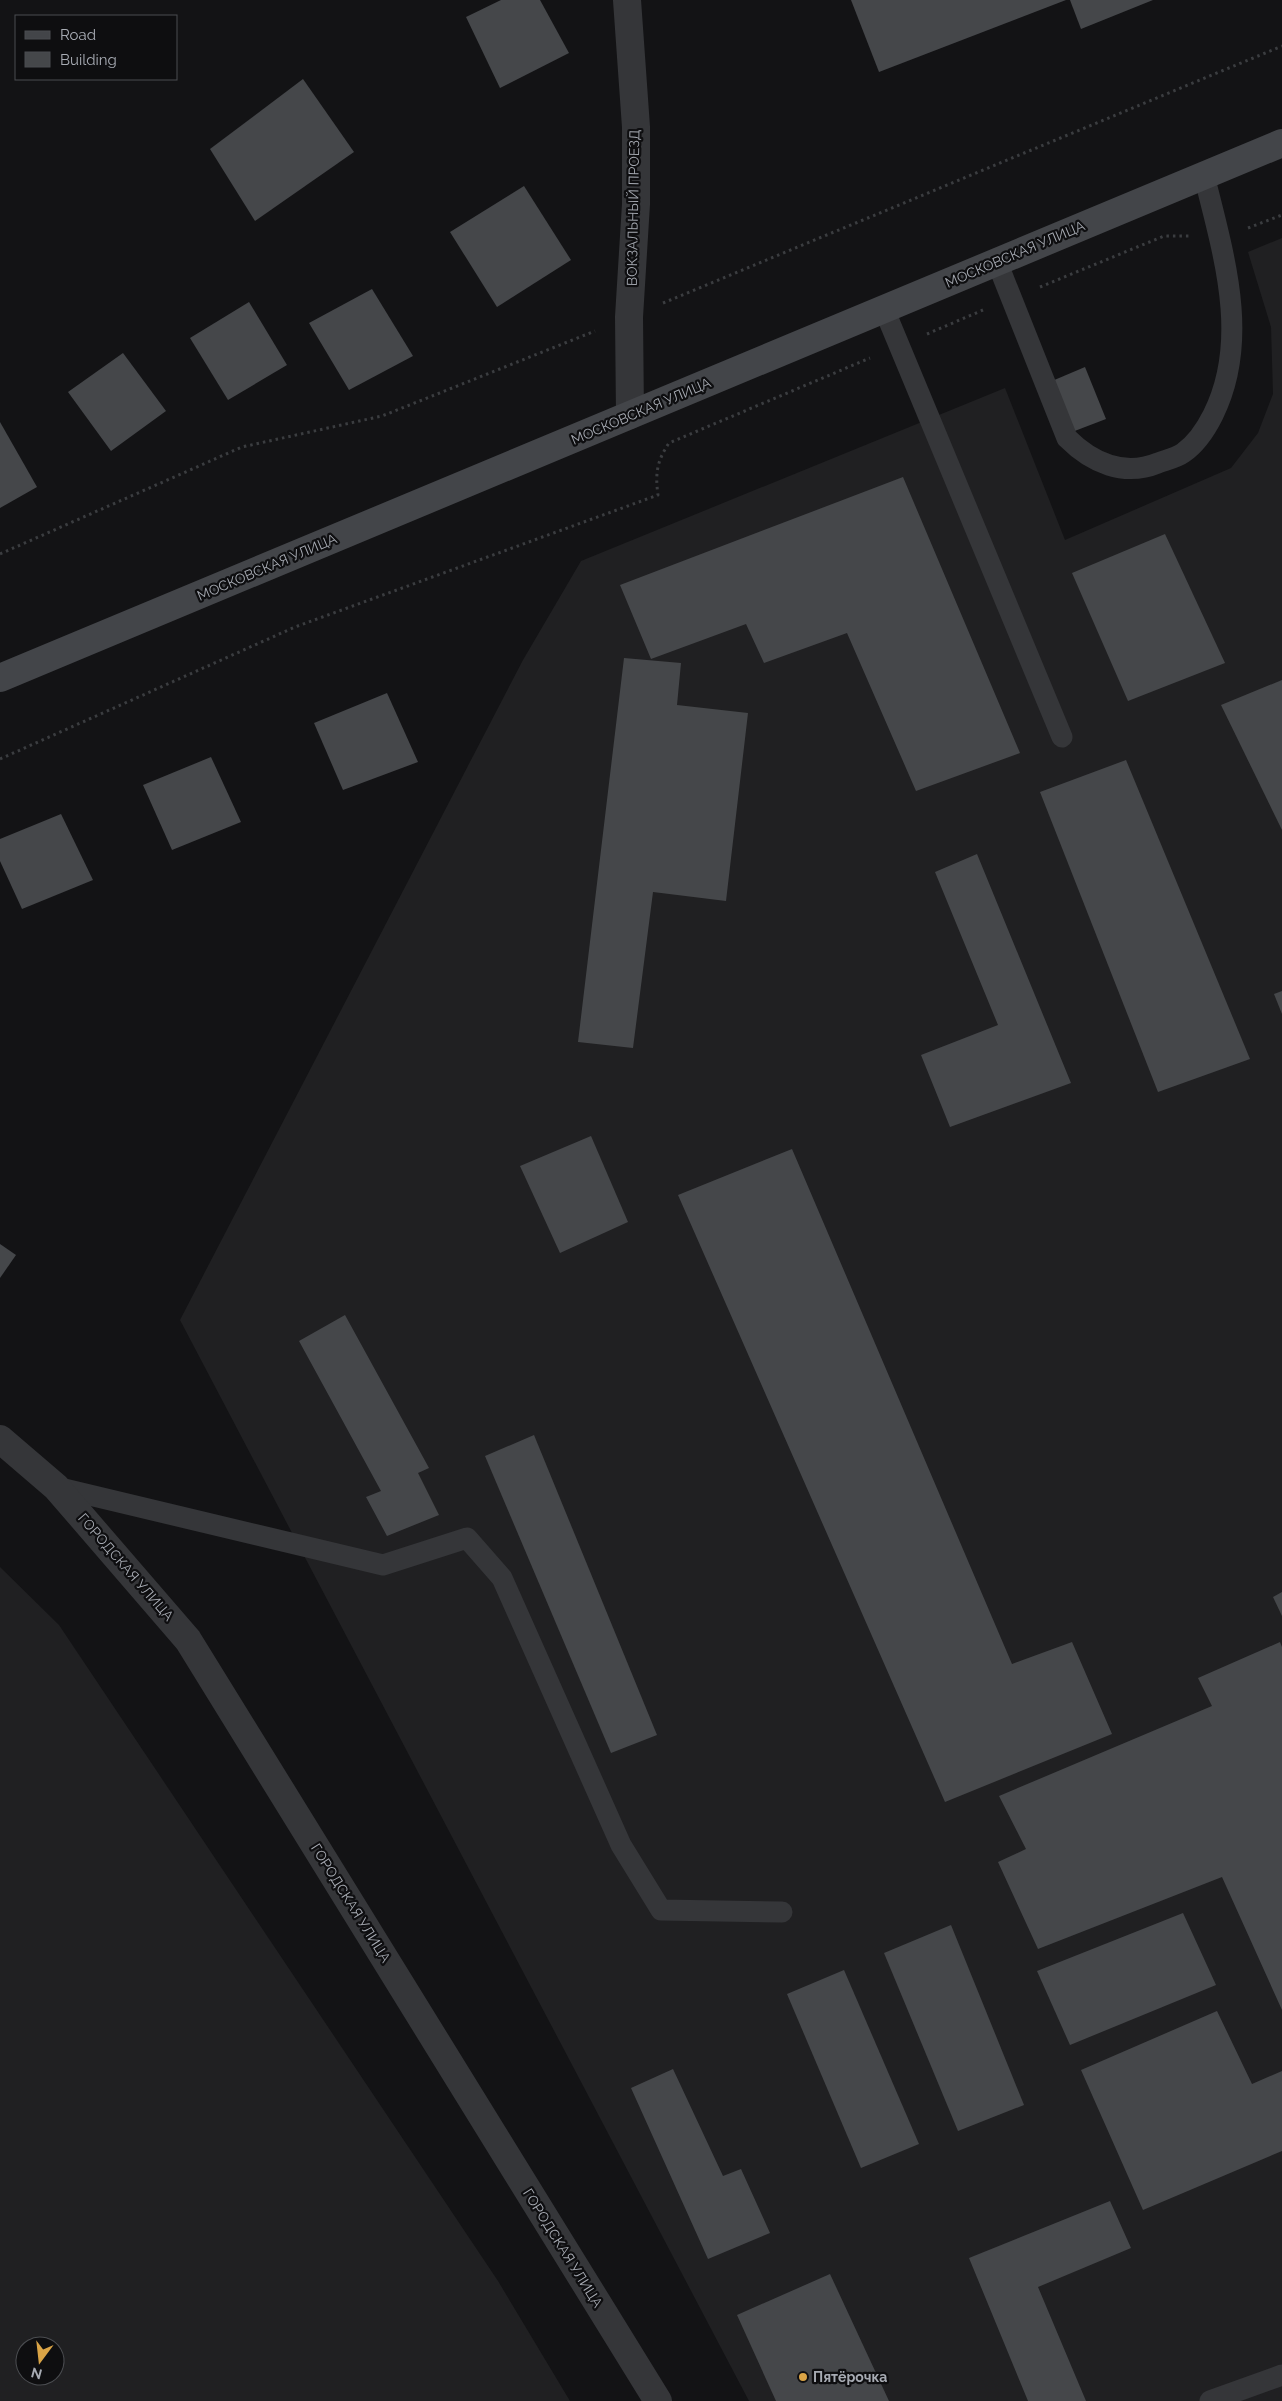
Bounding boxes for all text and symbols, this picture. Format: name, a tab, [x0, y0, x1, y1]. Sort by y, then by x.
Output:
legend	[15, 15, 178, 80]
text: Road	[60, 26, 96, 44]
text: Building	[60, 51, 117, 69]
street label: ВОКЗАЛЬНЫЙ ПРОЕЗД	[623, 130, 642, 286]
street label: МОСКОВСКАЯ УЛИЦА	[943, 217, 1088, 291]
street label: МОСКОВСКАЯ УЛИЦА	[569, 374, 714, 448]
street label: МОСКОВСКАЯ УЛИЦА	[195, 530, 340, 604]
street label: ГОРОДСКАЯ УЛИЦА	[75, 1510, 177, 1624]
street label: ГОРОДСКАЯ УЛИЦА	[308, 1841, 394, 1966]
street label: ГОРОДСКАЯ УЛИЦА	[520, 2186, 606, 2311]
north arrow	[15, 2336, 65, 2386]
text: N	[29, 2364, 44, 2383]
place label: Пятёрочка	[813, 2369, 887, 2385]
marker: Пятёрочка	[797, 2371, 809, 2383]

